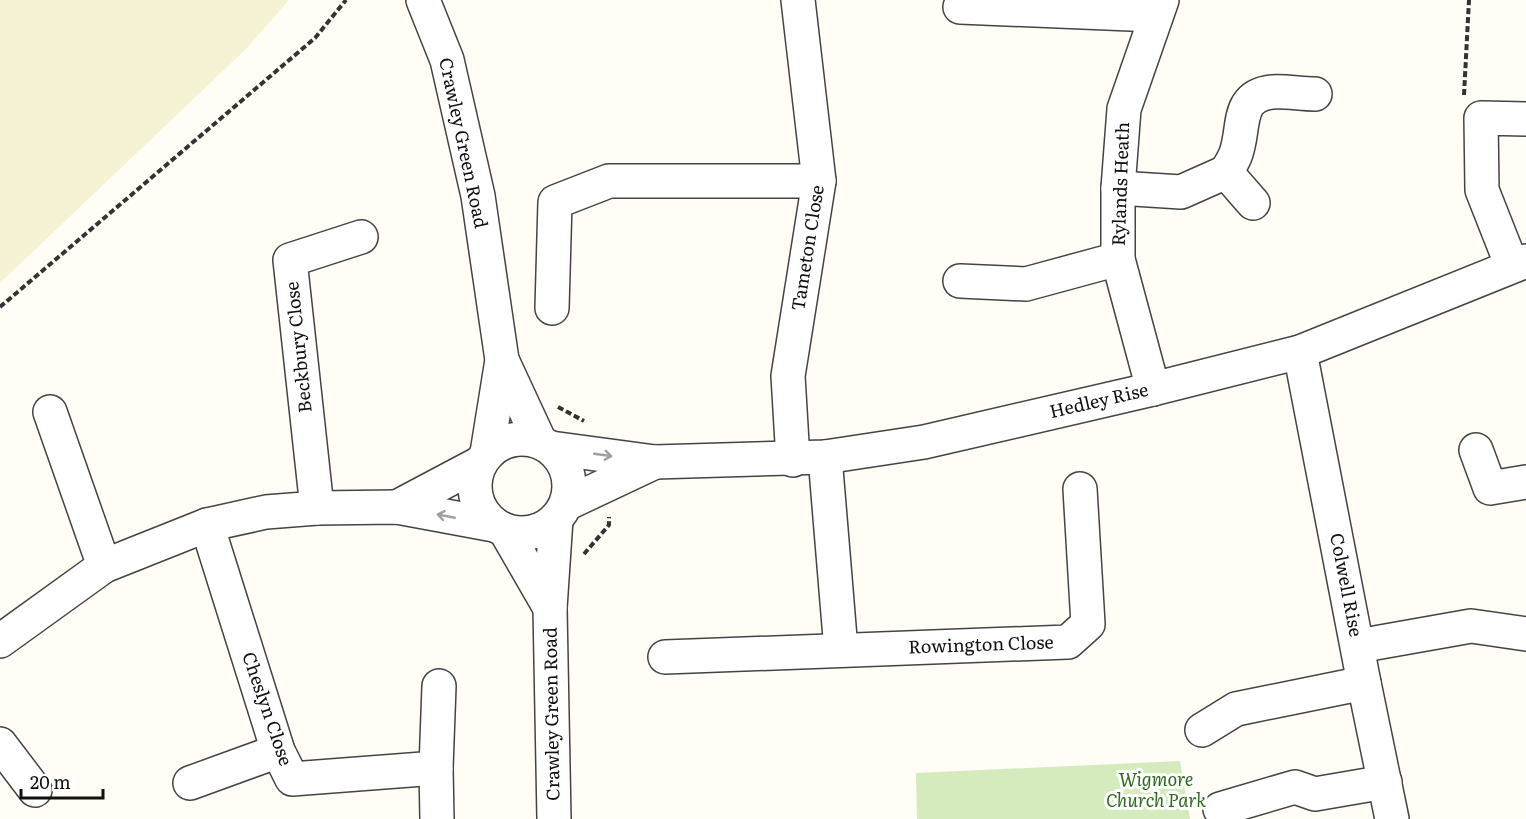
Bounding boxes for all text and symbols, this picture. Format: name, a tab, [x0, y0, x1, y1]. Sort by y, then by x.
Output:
street label: Crawley Green Road	[433, 55, 496, 230]
street label: Rylands Heath	[1104, 121, 1135, 247]
street label: Tameton Close	[783, 183, 830, 313]
street label: Beckbury Close	[277, 280, 318, 414]
street label: Hedley Rise	[1047, 375, 1151, 424]
one-way arrow	[593, 450, 613, 461]
one-way arrow	[436, 510, 456, 521]
street label: Colwell Rise	[1324, 531, 1371, 639]
street label: Crawley Green Road	[535, 627, 566, 801]
street label: Rowington Close	[908, 627, 1054, 660]
street label: Cheslyn Close	[236, 648, 301, 769]
scale bar	[21, 762, 104, 800]
park label: Wigmore Church Park	[1106, 765, 1206, 813]
text: 20 m	[30, 768, 71, 795]

